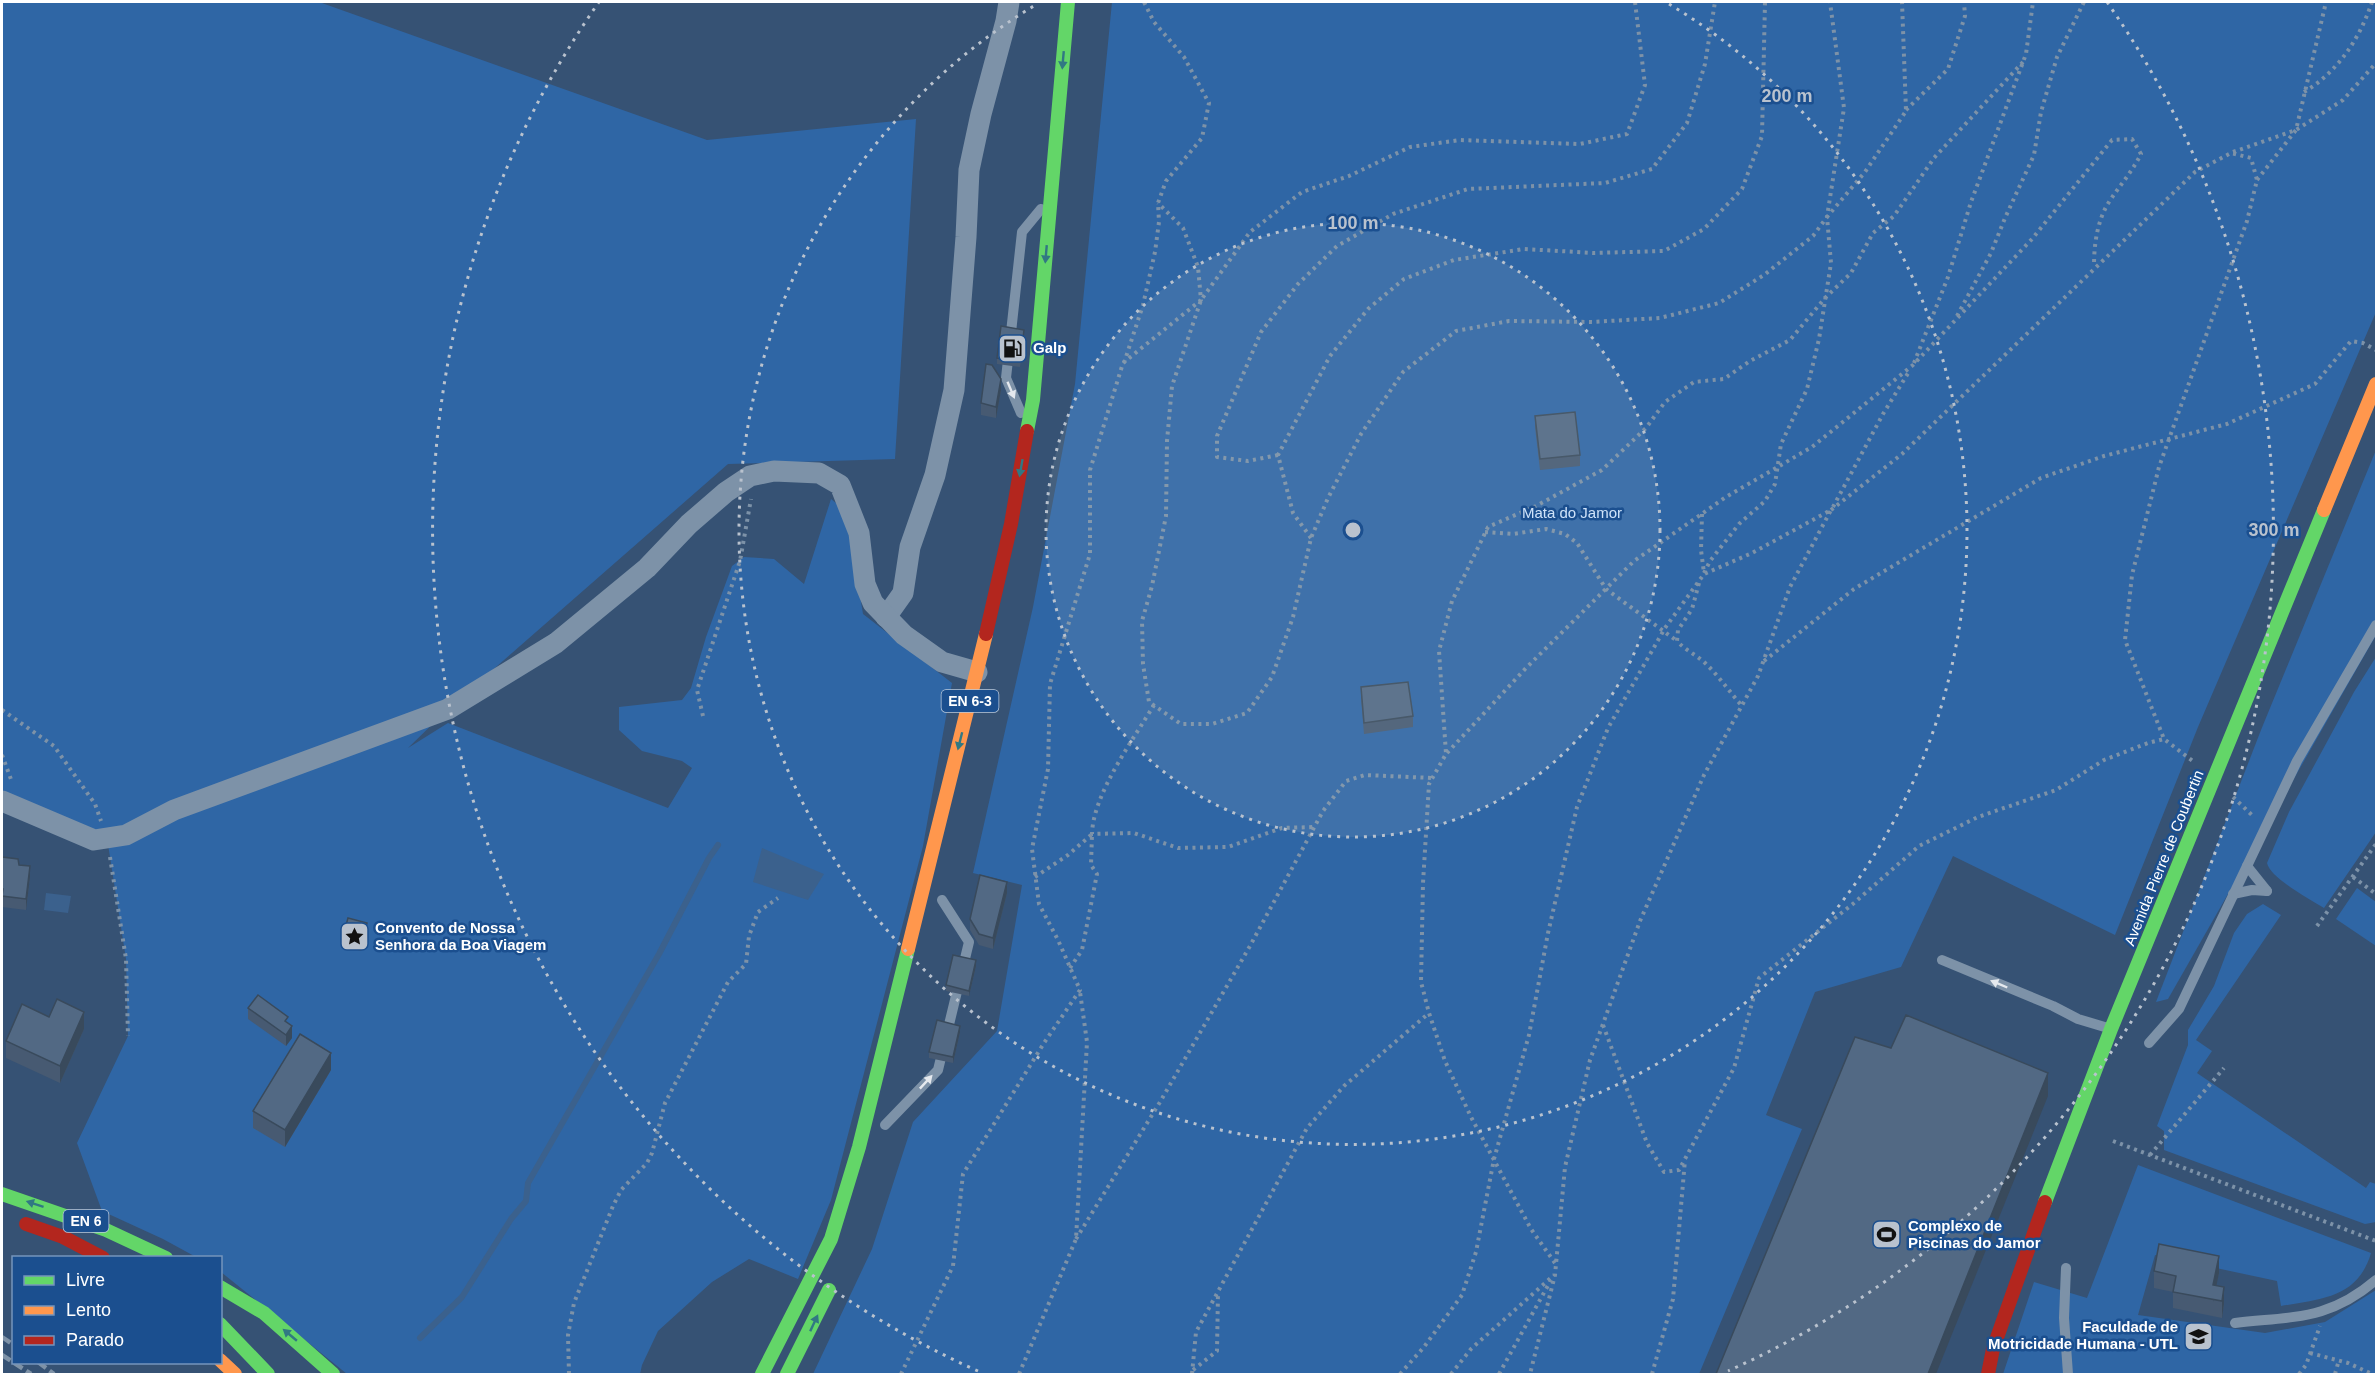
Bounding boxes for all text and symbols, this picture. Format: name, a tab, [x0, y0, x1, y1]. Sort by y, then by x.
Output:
one-way arrow	[1058, 50, 1068, 69]
text: 200 m	[1761, 86, 1813, 106]
text: 100 m	[1327, 213, 1379, 233]
one-way arrow	[1041, 245, 1051, 264]
fuel station icon: Galp	[996, 332, 1028, 364]
place label: Galp	[1033, 339, 1066, 356]
one-way arrow	[1007, 381, 1016, 399]
one-way arrow	[1016, 459, 1025, 478]
park label: Mata do Jamor	[1522, 504, 1622, 521]
centre of rings	[1343, 520, 1363, 540]
text: 300 m	[2248, 520, 2300, 540]
road number: EN 6-3	[942, 690, 998, 712]
one-way arrow	[955, 731, 965, 750]
street label: Avenida Pierre de Coubertin	[2120, 767, 2207, 948]
place label: Convento de Nossa Senhora da Boa Viagem	[375, 919, 546, 953]
place icon: Convento de Nossa Senhora da Boa Viagem	[338, 921, 370, 953]
one-way arrow	[1990, 979, 2008, 988]
one-way arrow	[918, 1076, 932, 1090]
one-way arrow	[26, 1199, 44, 1209]
road number: EN 6	[64, 1210, 109, 1232]
place label: Complexo de Piscinas do Jamor	[1908, 1217, 2041, 1251]
sports icon: Complexo de Piscinas do Jamor	[1871, 1219, 1903, 1251]
legend	[12, 1256, 222, 1364]
text: Livre	[66, 1270, 105, 1290]
text: Lento	[66, 1300, 111, 1320]
one-way arrow	[810, 1314, 819, 1331]
place label: Faculdade de Motricidade Humana - UTL	[1988, 1318, 2178, 1352]
school or university icon: Faculdade de Motricidade Humana - UTL	[2183, 1320, 2215, 1352]
one-way arrow	[283, 1329, 298, 1342]
text: Parado	[66, 1330, 124, 1350]

